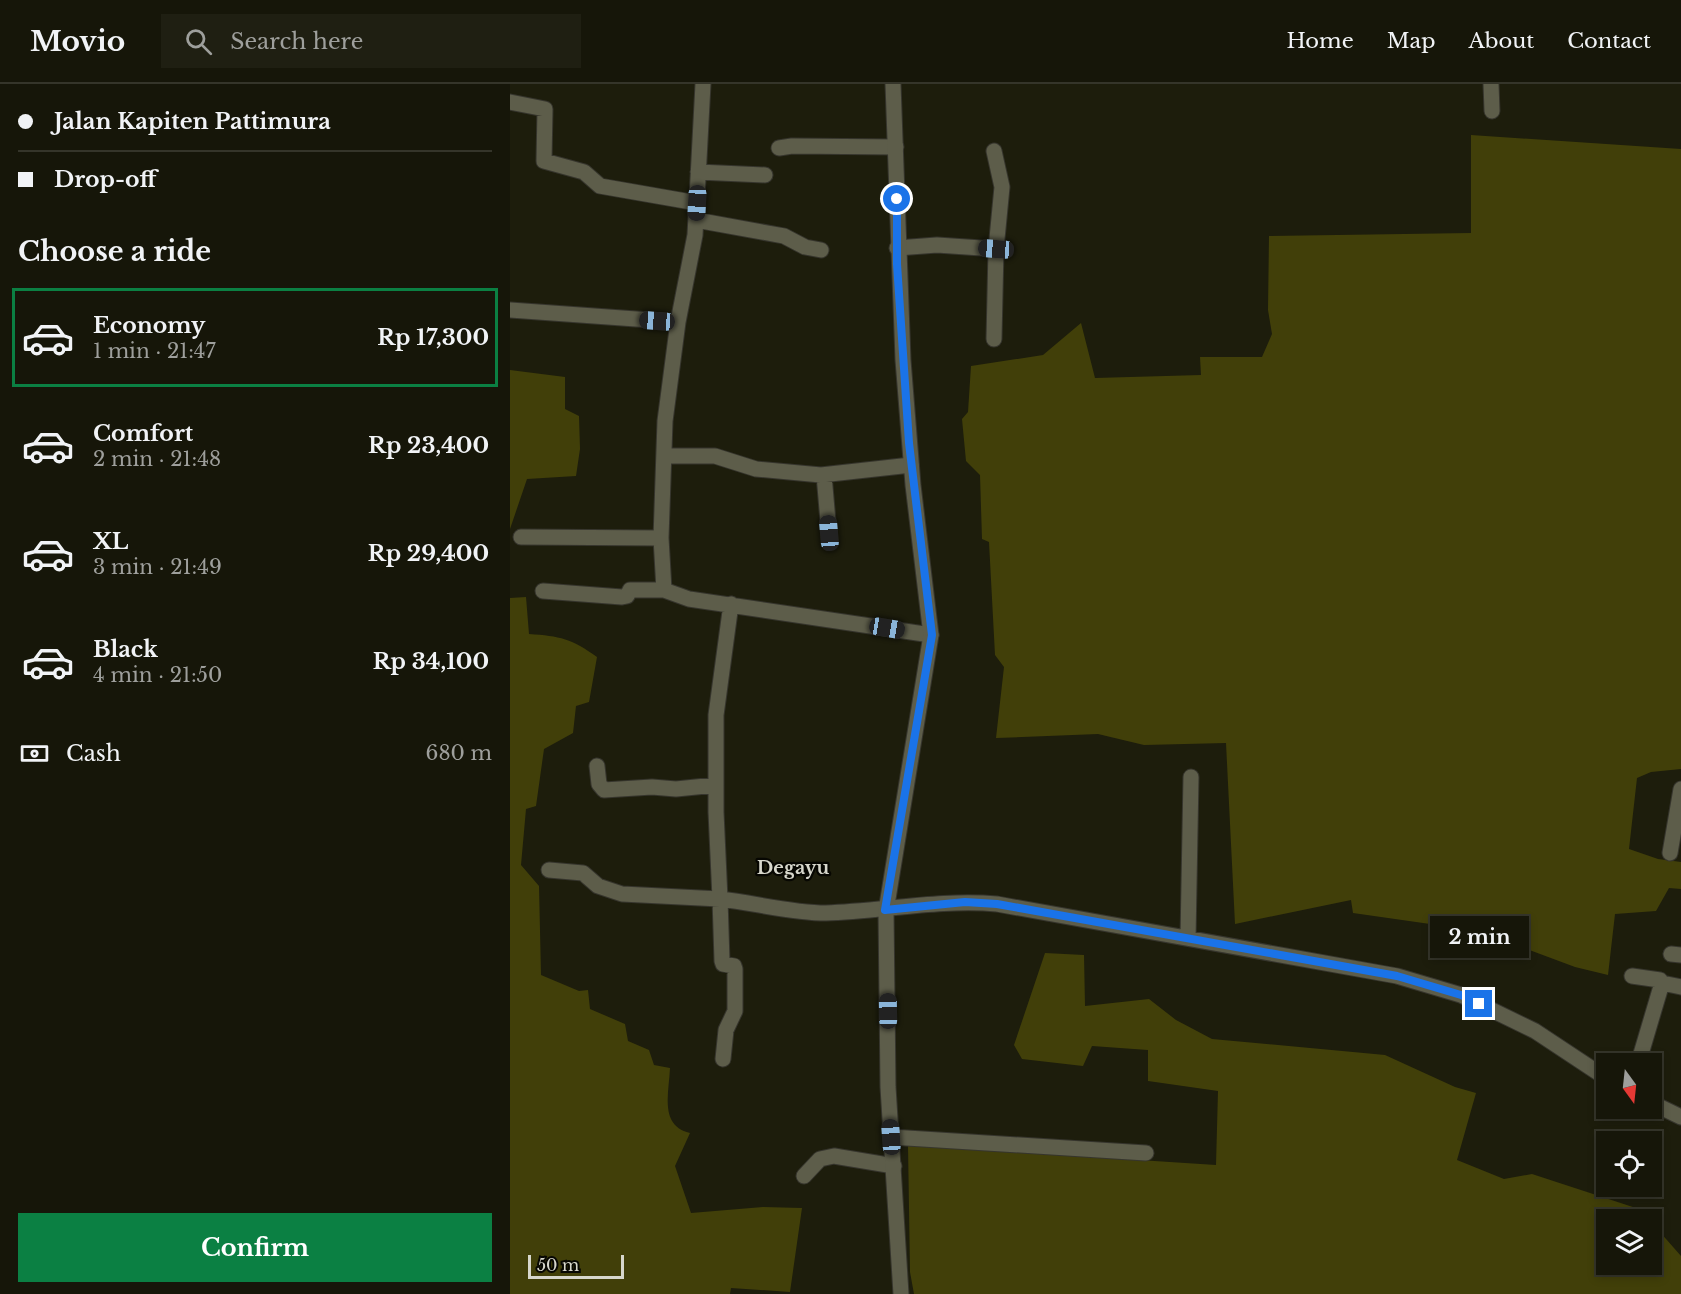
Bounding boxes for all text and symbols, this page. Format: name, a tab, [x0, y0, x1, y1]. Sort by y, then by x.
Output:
search box	[161, 14, 581, 68]
text: Movio	[30, 24, 125, 59]
icon: search	[182, 25, 215, 58]
text: Search here	[230, 28, 363, 55]
text: Home	[1287, 28, 1354, 54]
text: Map	[1387, 28, 1435, 54]
text: About	[1468, 28, 1534, 54]
text: Contact	[1567, 28, 1651, 54]
text: Jalan Kapiten Pattimura	[54, 108, 331, 135]
text: Drop-off	[54, 166, 156, 193]
car	[687, 185, 707, 221]
route start	[883, 185, 910, 212]
text: Choose a ride	[18, 235, 211, 268]
car	[977, 239, 1015, 259]
icon: car	[21, 311, 75, 365]
car	[638, 311, 676, 331]
text: Economy	[93, 312, 205, 339]
text: Rp 17,300	[377, 324, 489, 351]
text: 1 min · 21:47	[93, 339, 216, 363]
icon: car	[21, 419, 75, 473]
text: Comfort	[93, 420, 193, 447]
text: Rp 23,400	[368, 432, 489, 459]
text: 2 min · 21:48	[93, 447, 221, 471]
car	[818, 514, 840, 552]
icon: car	[21, 527, 75, 581]
text: XL	[93, 528, 128, 555]
text: Rp 29,400	[368, 540, 489, 567]
text: 3 min · 21:49	[93, 555, 222, 579]
car	[868, 616, 906, 640]
icon: car	[21, 635, 75, 689]
text: Black	[93, 636, 158, 663]
text: Rp 34,100	[373, 648, 489, 675]
text: 4 min · 21:50	[93, 663, 222, 687]
icon: cash	[18, 737, 51, 770]
text: Cash	[66, 740, 121, 767]
text: 680 m	[426, 741, 492, 765]
district label: Degayu	[757, 857, 829, 879]
callout: 2 min	[1430, 917, 1528, 959]
text: 2 min	[1448, 925, 1511, 949]
route end	[1465, 990, 1492, 1017]
car	[879, 993, 897, 1029]
north arrow	[1596, 1053, 1662, 1119]
map controls	[1596, 1053, 1662, 1275]
car	[881, 1118, 901, 1156]
button: locate	[1596, 1131, 1662, 1197]
button: layers	[1596, 1209, 1662, 1275]
button: Confirm	[18, 1213, 492, 1282]
scale bar	[528, 1252, 624, 1280]
text: 50 m	[537, 1255, 579, 1275]

